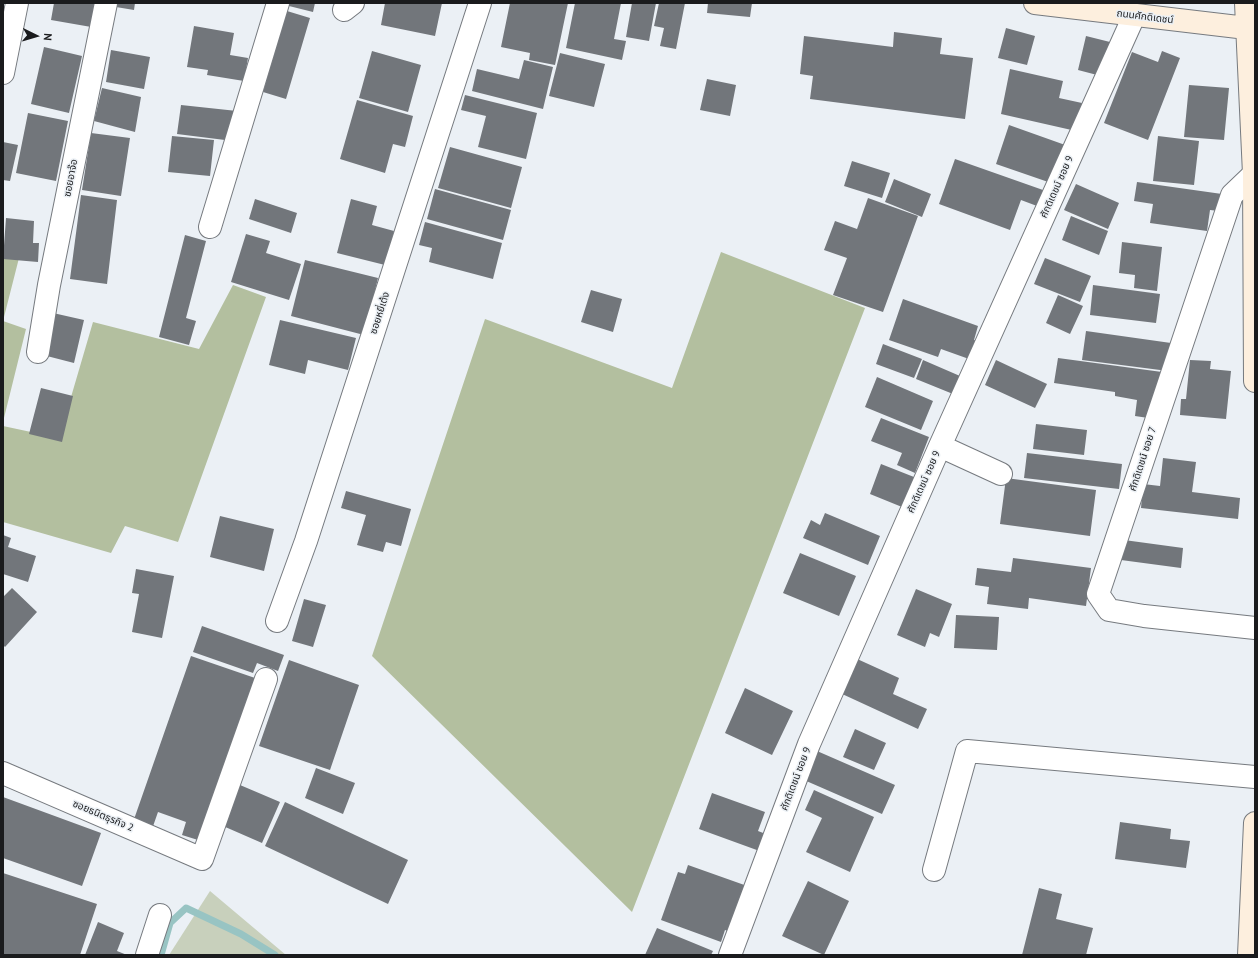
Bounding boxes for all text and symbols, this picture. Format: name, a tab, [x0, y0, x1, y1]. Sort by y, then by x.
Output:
street label: ถนนศักดิเดชน์	[1116, 8, 1174, 26]
north arrow	[16, 16, 56, 56]
text: N	[41, 33, 55, 41]
street label: ศักดิเดชน์ ซอย 9	[1038, 154, 1076, 220]
street label: ซอยอาจ๊อ	[61, 158, 81, 198]
street label: ซอยหยี่เต้ง	[368, 290, 392, 336]
street label: ศักดิเดชน์ ซอย 7	[1127, 425, 1159, 493]
street label: ศักดิเดชน์ ซอย 9	[905, 449, 943, 515]
street label: ศักดิเดชน์ ซอย 9	[778, 746, 814, 812]
street label: ซอยธนิตธุรกิจ 2	[71, 798, 135, 834]

